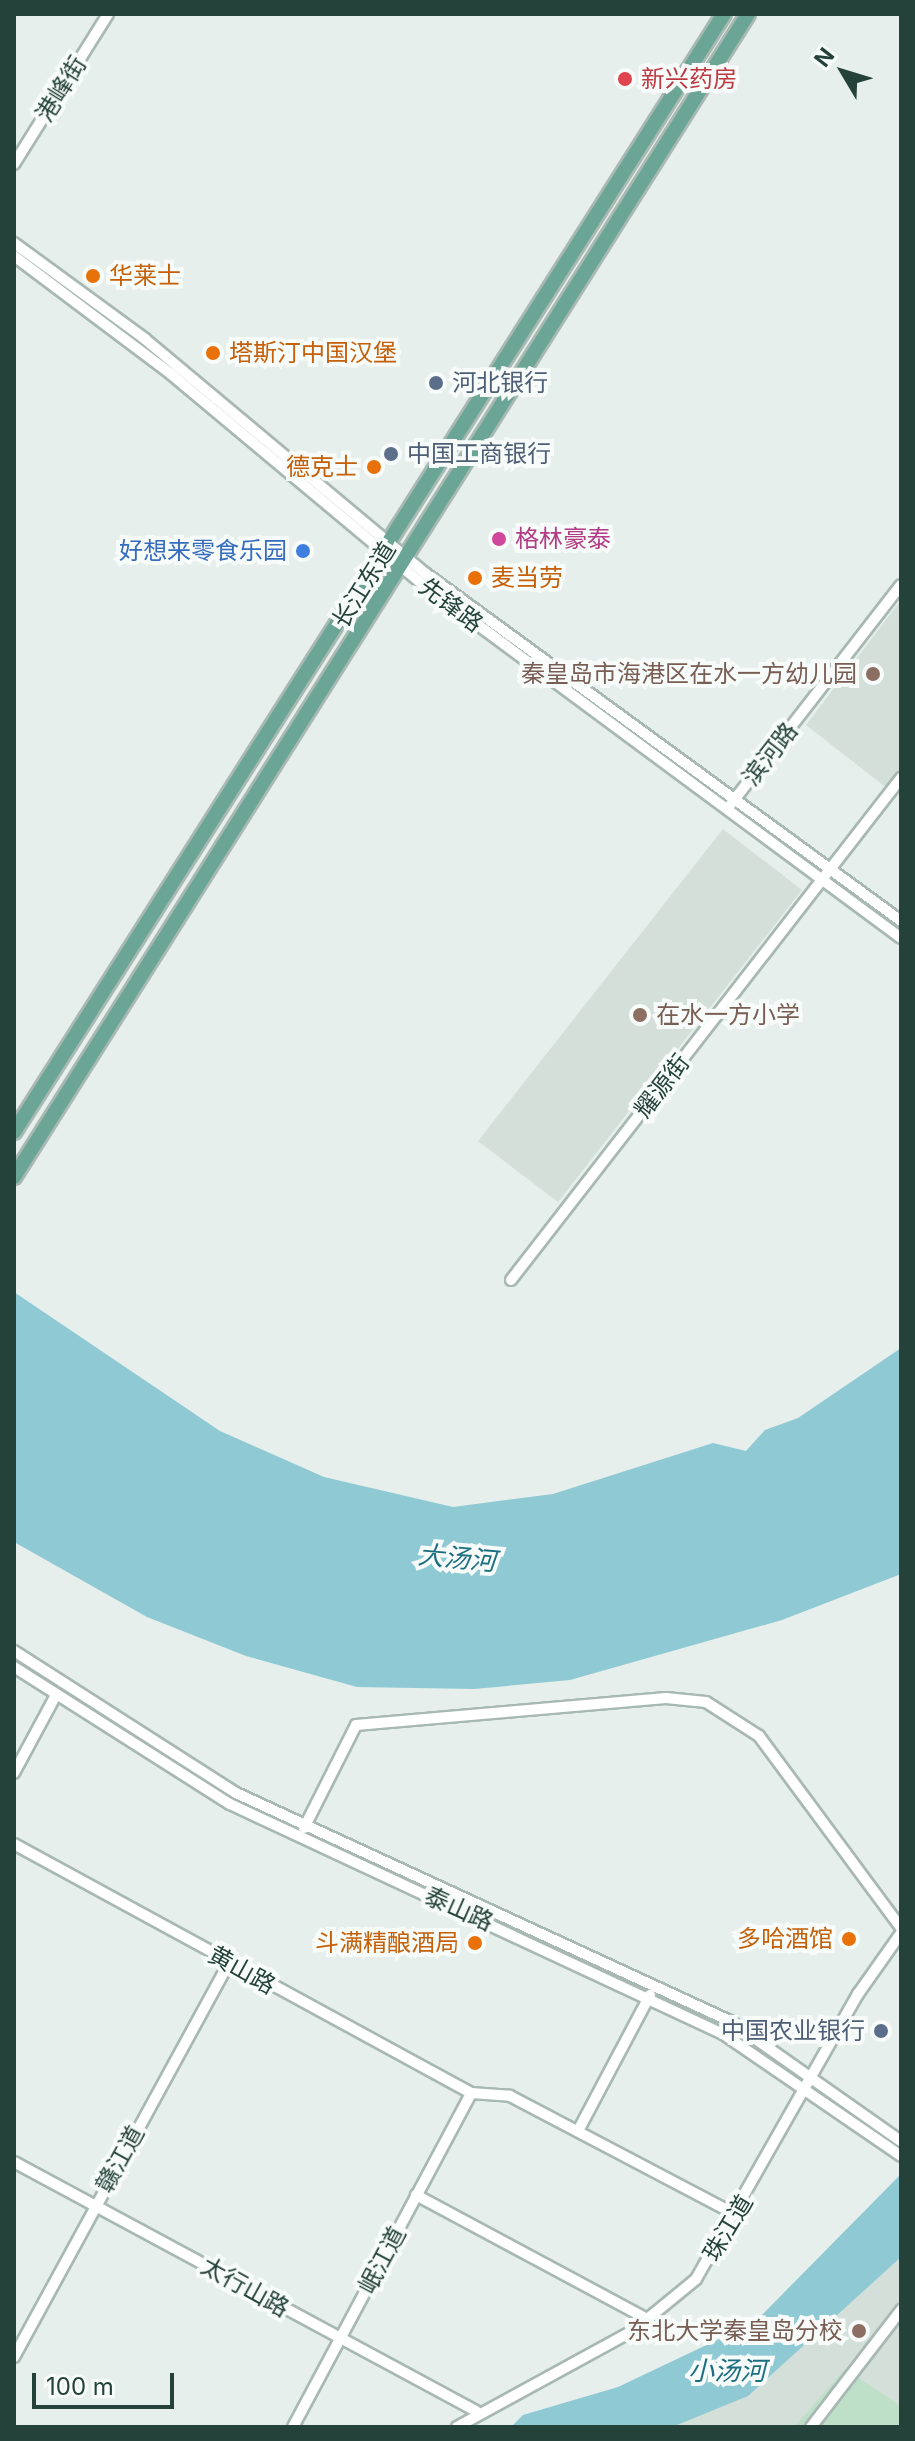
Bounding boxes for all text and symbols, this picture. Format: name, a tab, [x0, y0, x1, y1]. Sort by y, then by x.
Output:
north arrow	[803, 32, 883, 112]
text: N	[809, 43, 839, 72]
street label: 港峰街	[30, 51, 92, 127]
place label: 新兴药房	[641, 65, 737, 93]
marker: 新兴药房	[616, 70, 634, 88]
place label: 华莱士	[109, 262, 181, 290]
marker: 华莱士	[84, 267, 102, 285]
place label: 塔斯汀中国汉堡	[229, 339, 397, 367]
marker: 塔斯汀中国汉堡	[204, 344, 222, 362]
place label: 河北银行	[452, 369, 548, 397]
marker: 河北银行	[427, 374, 445, 392]
place label: 中国工商银行	[407, 440, 551, 468]
marker: 中国工商银行	[382, 445, 400, 463]
place label: 德克士	[286, 453, 358, 481]
marker: 德克士	[365, 458, 383, 476]
place label: 格林豪泰	[515, 525, 611, 553]
marker: 格林豪泰	[490, 530, 508, 548]
place label: 好想来零食乐园	[119, 537, 287, 565]
street label: 长江东道	[326, 537, 402, 633]
marker: 好想来零食乐园	[294, 542, 312, 560]
place label: 麦当劳	[491, 564, 563, 592]
marker: 麦当劳	[466, 569, 484, 587]
street label: 先锋路	[414, 572, 488, 638]
place label: 秦皇岛市海港区在水一方幼儿园	[521, 660, 857, 688]
marker: 秦皇岛市海港区在水一方幼儿园	[864, 665, 882, 683]
street label: 滨河路	[736, 717, 804, 791]
place label: 在水一方小学	[656, 1001, 800, 1029]
marker: 在水一方小学	[631, 1006, 649, 1024]
street label: 耀源街	[628, 1049, 696, 1123]
water label: 大汤河	[417, 1539, 497, 1577]
street label: 泰山路	[420, 1881, 498, 1937]
place label: 多哈酒馆	[737, 1925, 833, 1953]
place label: 斗满精酿酒局	[315, 1929, 459, 1957]
marker: 多哈酒馆	[840, 1930, 858, 1948]
marker: 斗满精酿酒局	[466, 1934, 484, 1952]
street label: 黄山路	[204, 1940, 280, 2000]
place label: 中国农业银行	[721, 2017, 865, 2045]
marker: 中国农业银行	[872, 2022, 890, 2040]
street label: 赣江道	[90, 2121, 150, 2197]
street label: 珠江道	[697, 2190, 759, 2266]
street label: 岷江道	[352, 2221, 412, 2299]
street label: 太行山路	[196, 2251, 294, 2323]
place label: 东北大学秦皇岛分校	[627, 2317, 843, 2345]
marker: 东北大学秦皇岛分校	[850, 2322, 868, 2340]
water label: 小汤河	[688, 2355, 766, 2387]
scale bar	[36, 2357, 178, 2407]
text: 100 m	[46, 2372, 114, 2401]

